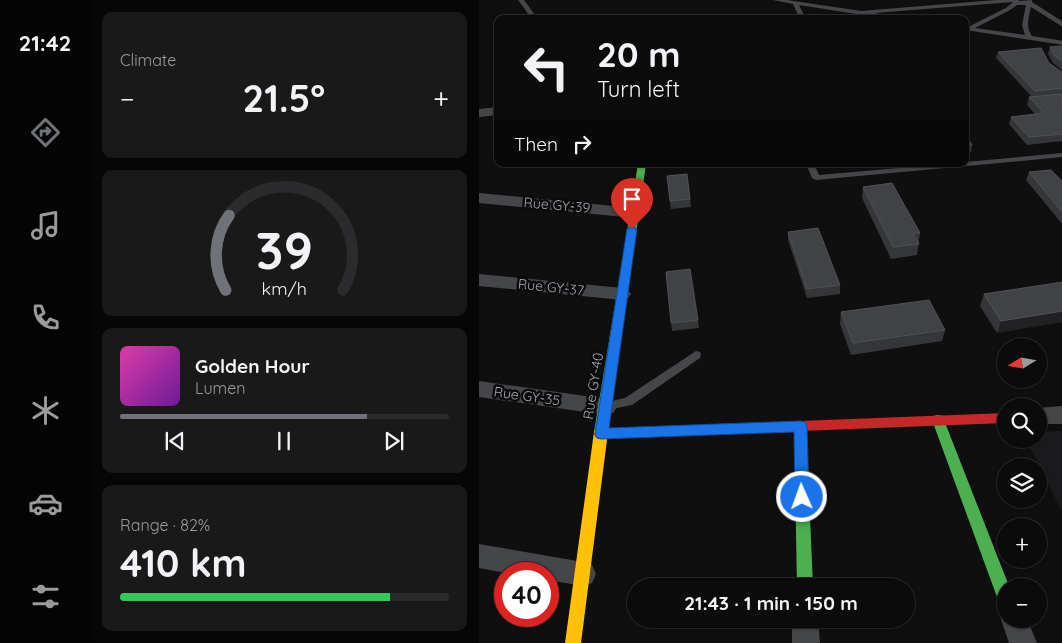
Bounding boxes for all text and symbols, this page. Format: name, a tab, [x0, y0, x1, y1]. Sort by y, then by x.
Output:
text: 21:42	[19, 29, 71, 57]
text: 20 m	[597, 32, 680, 76]
icon: left	[514, 35, 579, 100]
text: Climate	[120, 50, 176, 70]
text: 21.5°	[243, 74, 325, 122]
text: Turn left	[597, 75, 680, 103]
text: −	[120, 81, 135, 116]
text: +	[433, 81, 449, 116]
icon: directions	[28, 115, 63, 150]
icon: right	[568, 130, 596, 158]
text: Then	[514, 132, 558, 156]
pin	[611, 178, 653, 229]
icon: arrive	[618, 185, 646, 213]
street label: Rue GY-39	[523, 193, 591, 217]
icon: music	[28, 208, 63, 243]
text: 39	[256, 217, 313, 282]
street label: Rue GY-37	[517, 275, 585, 299]
text: km/h	[262, 277, 307, 299]
icon: phone	[28, 300, 63, 335]
north arrow	[997, 338, 1047, 388]
map controls	[997, 338, 1047, 628]
street label: Rue GY-40	[579, 351, 607, 421]
text: Golden Hour	[195, 354, 310, 378]
text: Lumen	[195, 378, 246, 398]
street label: Rue GY-35	[493, 382, 561, 410]
icon: climate	[28, 393, 63, 428]
button: search	[997, 398, 1047, 448]
icon: previous	[161, 427, 189, 455]
icon: pause	[270, 427, 298, 455]
icon: next	[380, 427, 408, 455]
button: layers	[997, 458, 1047, 508]
position arrow	[775, 470, 827, 522]
icon: car	[28, 486, 63, 521]
text: Range · 82%	[120, 515, 210, 535]
button: +	[997, 518, 1047, 568]
text: 410 km	[120, 539, 247, 587]
speed limit sign: 40	[494, 562, 559, 627]
button: −	[997, 578, 1047, 628]
icon: filters	[28, 579, 63, 614]
text: 21:43 · 1 min · 150 m	[684, 591, 858, 615]

